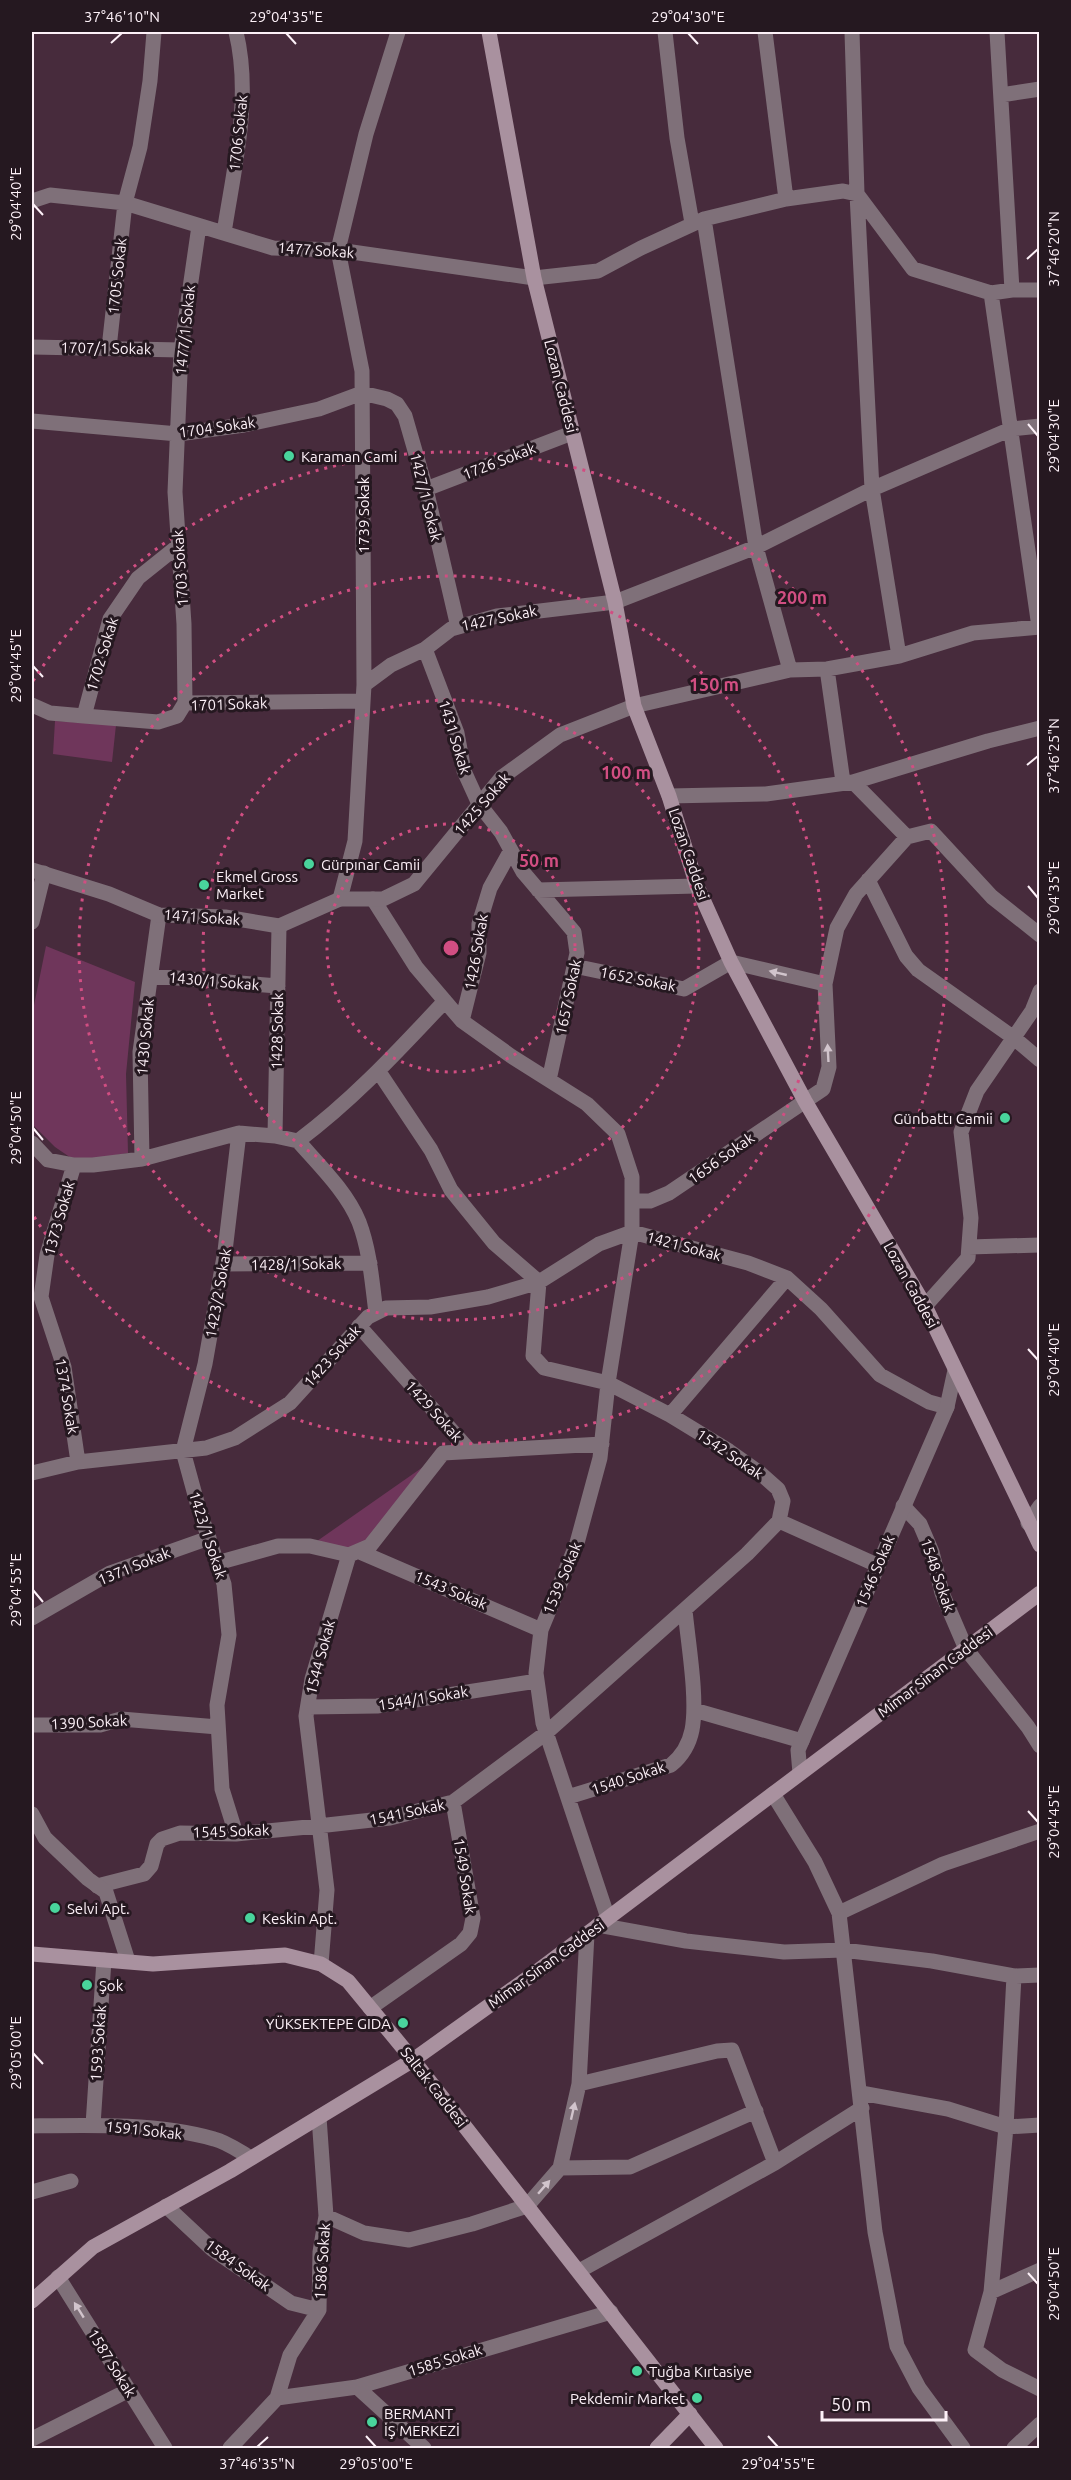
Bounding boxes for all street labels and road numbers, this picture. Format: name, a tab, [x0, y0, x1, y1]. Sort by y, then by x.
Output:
street label: 1706 Sokak	[226, 94, 251, 172]
street label: 1705 Sokak	[105, 237, 130, 315]
street label: 1477 Sokak	[277, 239, 355, 261]
street label: 1477/1 Sokak	[172, 284, 198, 376]
street label: Lozan Caddesi	[541, 337, 581, 435]
street label: 1707/1 Sokak	[60, 339, 152, 357]
street label: 1704 Sokak	[178, 413, 257, 441]
street label: 1726 Sokak	[460, 439, 538, 483]
street label: 1427/1 Sokak	[407, 451, 445, 543]
street label: 1739 Sokak	[355, 476, 372, 553]
street label: 1703 Sokak	[169, 529, 191, 607]
street label: 1427 Sokak	[460, 602, 539, 634]
street label: 1702 Sokak	[83, 614, 121, 693]
street label: 1701 Sokak	[190, 694, 268, 714]
street label: 1431 Sokak	[436, 698, 474, 777]
street label: 1425 Sokak	[450, 769, 514, 839]
street label: Lozan Caddesi	[665, 806, 713, 902]
street label: 1471 Sokak	[163, 906, 241, 928]
street label: 1426 Sokak	[461, 912, 491, 991]
street label: 1657 Sokak	[552, 957, 584, 1036]
street label: 1652 Sokak	[599, 963, 678, 995]
street label: 1430/1 Sokak	[168, 969, 260, 993]
street label: 1428 Sokak	[268, 992, 286, 1070]
street label: 1430 Sokak	[133, 998, 157, 1076]
street label: 1656 Sokak	[685, 1129, 758, 1187]
street label: 1373 Sokak	[40, 1178, 78, 1257]
street label: 1421 Sokak	[645, 1228, 724, 1264]
street label: Lozan Caddesi	[880, 1239, 942, 1331]
street label: 1423/2 Sokak	[202, 1246, 234, 1339]
street label: 1428/1 Sokak	[250, 1255, 342, 1273]
street label: 1423 Sokak	[300, 1321, 364, 1390]
street label: 1374 Sokak	[52, 1357, 82, 1436]
street label: 1429 Sokak	[402, 1377, 466, 1446]
street label: 1542 Sokak	[693, 1425, 767, 1483]
street label: 1423/1 Sokak	[186, 1489, 230, 1581]
street label: 1546 Sokak	[852, 1532, 898, 1610]
street label: 1548 Sokak	[917, 1536, 959, 1614]
street label: 1539 Sokak	[539, 1539, 585, 1617]
street label: 1371 Sokak	[95, 1544, 173, 1588]
street label: 1543 Sokak	[412, 1567, 490, 1613]
street label: 1544 Sokak	[302, 1617, 338, 1696]
street label: Mimar Sinan Caddesi	[874, 1623, 996, 1721]
street label: 1544/1 Sokak	[377, 1682, 470, 1713]
street label: 1390 Sokak	[50, 1711, 128, 1732]
street label: 1540 Sokak	[589, 1758, 668, 1798]
street label: 1541 Sokak	[368, 1796, 447, 1828]
street label: 1545 Sokak	[192, 1821, 270, 1841]
street label: 1549 Sokak	[451, 1837, 479, 1916]
street label: Mimar Sinan Caddesi	[485, 1916, 607, 2012]
street label: 1593 Sokak	[87, 2004, 109, 2082]
street label: Saltak Caddesi	[397, 2044, 471, 2130]
street label: 1591 Sokak	[105, 2118, 183, 2143]
street label: 1586 Sokak	[311, 2222, 333, 2300]
street label: 1584 Sokak	[202, 2236, 274, 2295]
street label: 1587 Sokak	[84, 2326, 140, 2400]
street label: 1585 Sokak	[406, 2341, 485, 2379]

